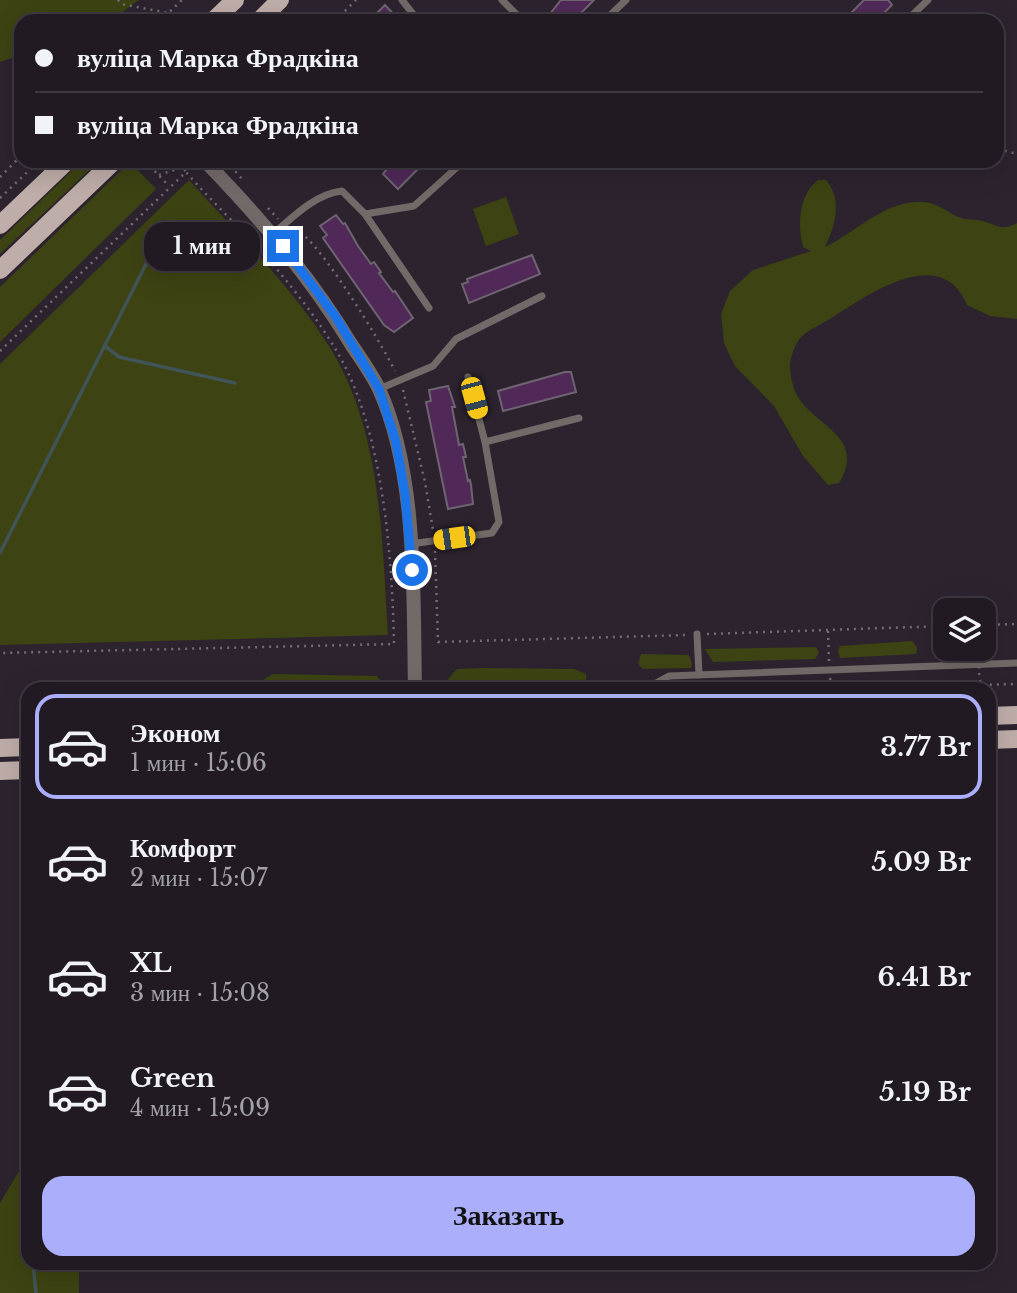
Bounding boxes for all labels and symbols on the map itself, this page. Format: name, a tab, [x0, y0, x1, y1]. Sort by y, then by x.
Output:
callout: 1 мин	[143, 222, 258, 270]
route end	[267, 230, 299, 262]
car	[459, 375, 490, 421]
car	[432, 525, 477, 551]
route start	[396, 554, 428, 586]

